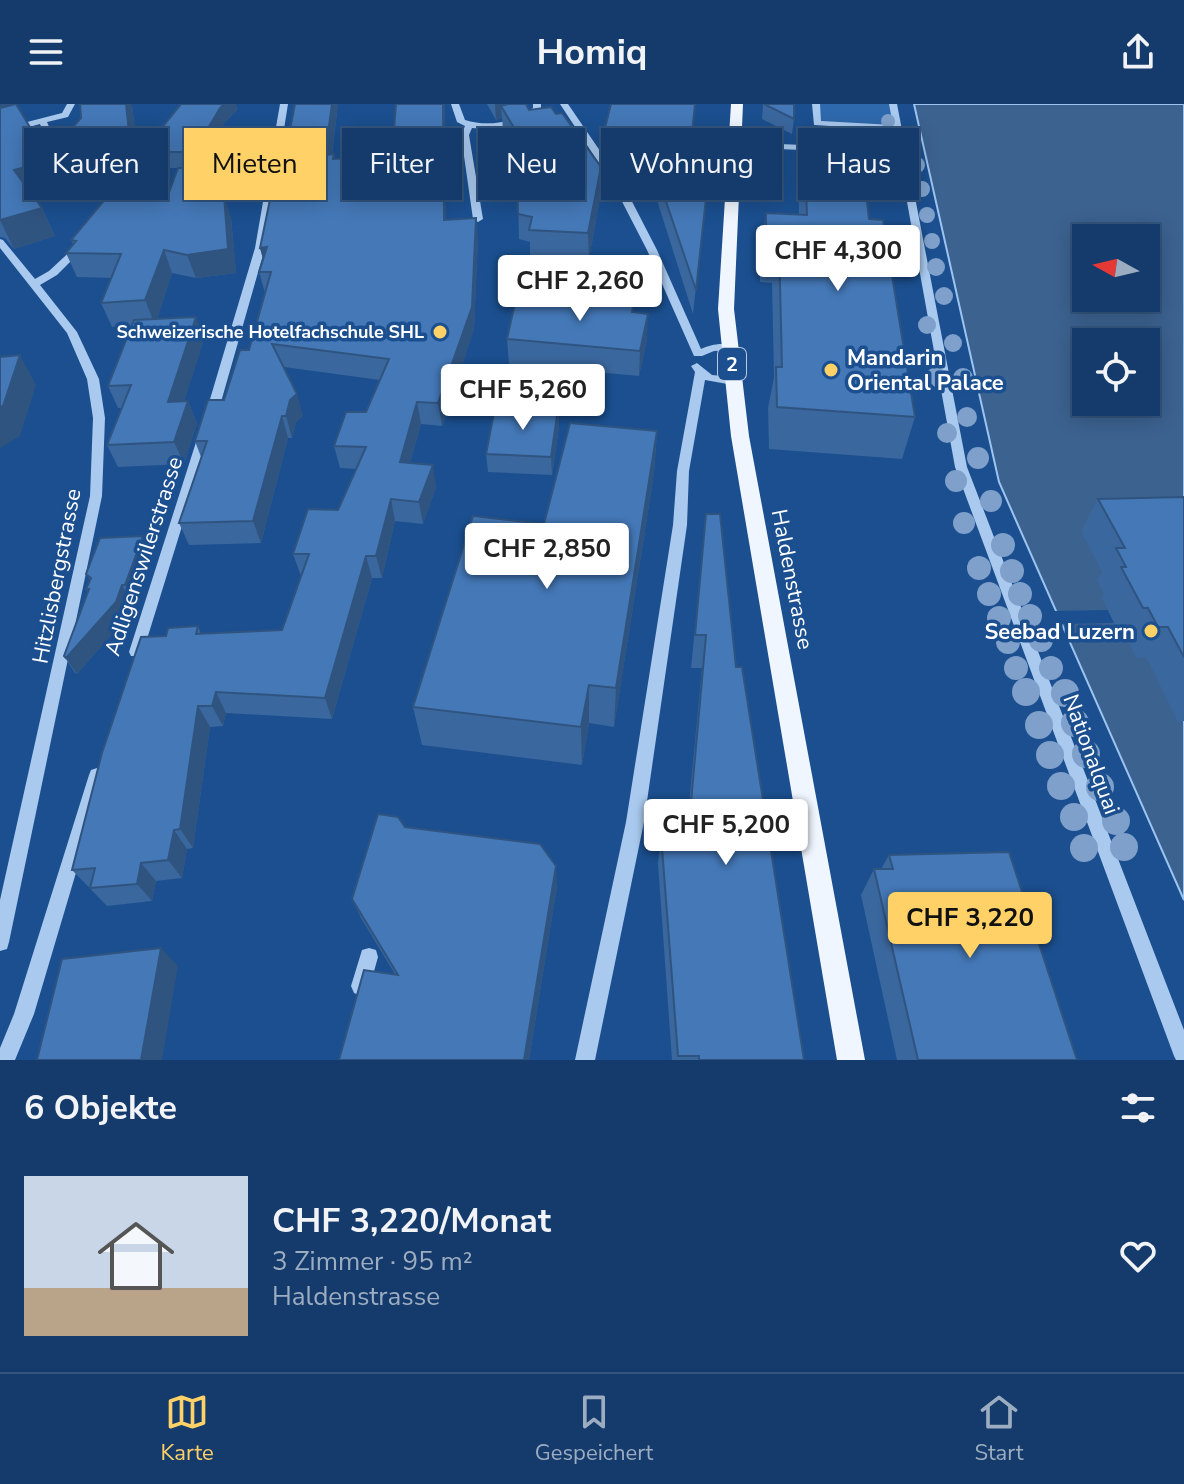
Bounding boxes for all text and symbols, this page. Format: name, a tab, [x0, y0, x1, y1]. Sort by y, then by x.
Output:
text: Homiq	[537, 28, 647, 77]
icon: menu	[24, 30, 68, 74]
icon: share	[1116, 30, 1160, 74]
chip: Kaufen	[24, 128, 168, 200]
chip: Mieten	[184, 128, 326, 200]
chip: Filter	[342, 128, 462, 200]
chip: Neu	[478, 128, 585, 200]
chip: Wohnung	[601, 128, 782, 200]
chip: Haus	[798, 128, 919, 200]
north arrow	[1072, 224, 1160, 312]
map controls	[1072, 224, 1160, 416]
pin: CHF 4,300	[746, 225, 930, 293]
text: CHF 4,300	[774, 233, 902, 268]
pin: CHF 2,260	[488, 255, 672, 323]
text: CHF 2,260	[516, 263, 644, 298]
place label: Schweizerische Hotelfachschule SHL	[116, 320, 424, 344]
marker: Schweizerische Hotelfachschule SHL	[431, 323, 449, 341]
button: locate	[1072, 328, 1160, 416]
place label: Mandarin Oriental Palace	[847, 343, 1004, 398]
road number: 2	[718, 348, 746, 380]
marker: Mandarin Oriental Palace	[822, 361, 840, 379]
pin: CHF 5,260	[431, 364, 615, 432]
text: CHF 5,260	[459, 372, 587, 407]
street label: Adligenswilerstrasse	[98, 453, 190, 660]
street label: Hitzlisbergstrasse	[25, 486, 89, 666]
street label: Haldenstrasse	[764, 506, 820, 652]
pin: CHF 2,850	[455, 523, 639, 591]
text: CHF 2,850	[483, 531, 611, 566]
place label: Seebad Luzern	[984, 617, 1135, 647]
marker: Seebad Luzern	[1142, 622, 1160, 640]
street label: Nationalquai	[1056, 690, 1127, 818]
pin: CHF 5,200	[634, 799, 818, 867]
text: CHF 5,200	[662, 807, 790, 842]
pin: CHF 3,220	[878, 892, 1062, 960]
text: CHF 3,220	[906, 900, 1034, 935]
text: 6 Objekte	[24, 1085, 177, 1131]
icon: filters	[1116, 1086, 1160, 1130]
text: CHF 3,220/Monat	[272, 1198, 551, 1244]
icon: home	[88, 1208, 184, 1304]
icon: heart	[1116, 1234, 1160, 1278]
text: 3 Zimmer · 95 m²	[272, 1244, 473, 1279]
text: Haldenstrasse	[272, 1279, 440, 1314]
tab: Karte	[161, 1390, 214, 1468]
tab: Gespeichert	[535, 1390, 653, 1468]
tab: Start	[974, 1390, 1023, 1468]

